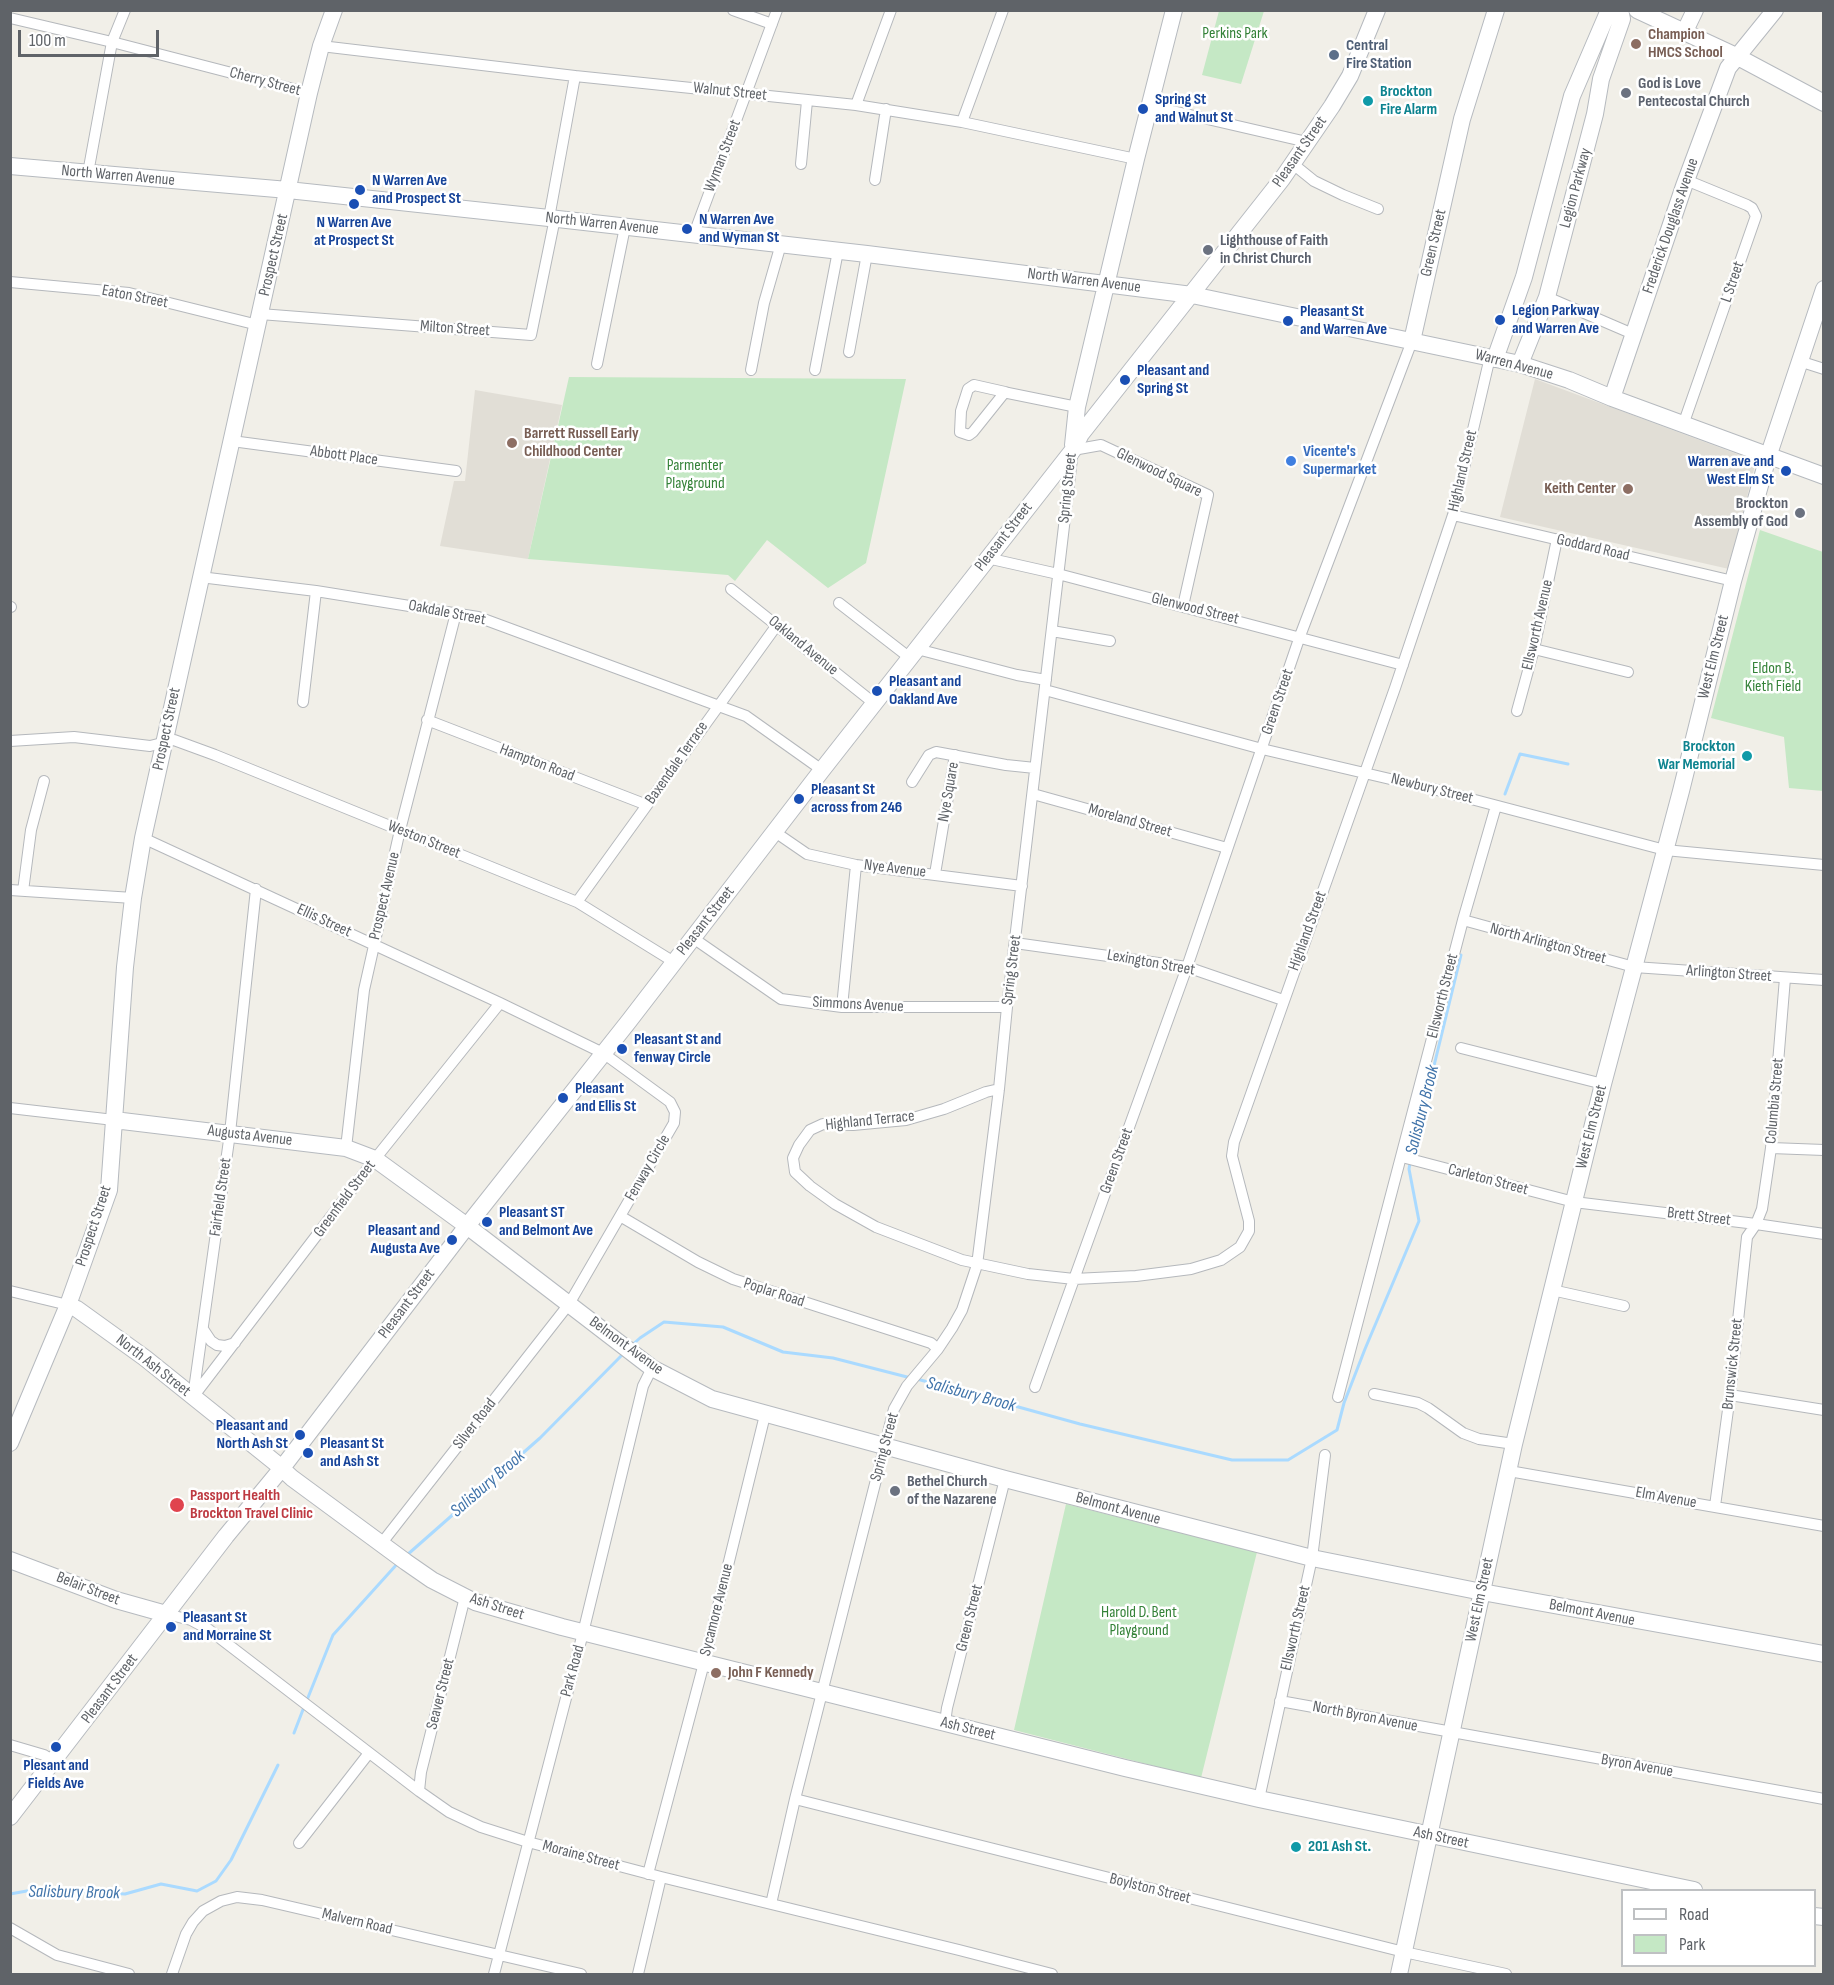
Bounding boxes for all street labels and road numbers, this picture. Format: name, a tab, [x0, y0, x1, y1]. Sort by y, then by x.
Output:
street label: Cherry Street	[227, 63, 303, 101]
street label: Walnut Street	[692, 79, 768, 105]
street label: Pleasant Street	[1269, 113, 1331, 191]
street label: Wyman Street	[700, 117, 746, 195]
street label: Legion Parkway	[1556, 146, 1596, 230]
street label: Frederick Douglass Avenue	[1639, 156, 1703, 296]
street label: North Warren Avenue	[60, 161, 176, 191]
street label: Green Street	[1417, 208, 1451, 278]
street label: North Warren Avenue	[544, 209, 660, 239]
street label: Prospect Street	[255, 212, 293, 298]
street label: L Street	[1717, 259, 1749, 305]
street label: North Warren Avenue	[1026, 265, 1142, 297]
street label: Eaton Street	[100, 281, 170, 313]
street label: Milton Street	[419, 317, 491, 341]
street label: Warren Avenue	[1473, 345, 1555, 385]
street label: Highland Street	[1444, 428, 1482, 514]
street label: Abbott Place	[309, 442, 379, 470]
street label: Glenwood Square	[1113, 444, 1205, 502]
street label: Spring Street	[1055, 452, 1081, 524]
street label: Pleasant Street	[971, 499, 1037, 575]
street label: Goddard Road	[1555, 530, 1631, 566]
street label: Ellsworth Avenue	[1518, 578, 1558, 672]
street label: Glenwood Street	[1149, 589, 1241, 629]
street label: Oakdale Street	[407, 596, 487, 630]
street label: Oakland Avenue	[764, 612, 842, 680]
street label: West Elm Street	[1694, 613, 1734, 701]
street label: Green Street	[1258, 667, 1298, 737]
street label: Prospect Street	[149, 686, 185, 772]
street label: Baxendale Terrace	[641, 718, 713, 808]
street label: Hampton Road	[497, 740, 577, 786]
street label: Nye Square	[934, 761, 964, 823]
street label: Newbury Street	[1389, 770, 1475, 808]
street label: Moreland Street	[1086, 800, 1174, 842]
street label: Weston Street	[385, 817, 463, 863]
street label: Prospect Avenue	[366, 850, 404, 942]
street label: Nye Avenue	[863, 856, 927, 882]
street label: Pleasant Street	[673, 883, 739, 959]
street label: Highland Street	[1285, 889, 1331, 973]
street label: Ellis Street	[294, 900, 354, 942]
street label: North Arlington Street	[1488, 919, 1608, 969]
street label: Spring Street	[998, 934, 1026, 1006]
street label: Lexington Street	[1106, 946, 1196, 980]
street label: Ellsworth Street	[1423, 952, 1463, 1040]
street label: Arlington Street	[1686, 961, 1772, 987]
street label: Simmons Avenue	[812, 993, 904, 1017]
street label: Columbia Street	[1762, 1057, 1788, 1145]
street label: West Elm Street	[1572, 1083, 1612, 1171]
street label: Highland Terrace	[825, 1107, 915, 1135]
street label: Augusta Avenue	[207, 1121, 293, 1151]
street label: Green Street	[1096, 1126, 1138, 1196]
street label: Fenway Circle	[621, 1131, 675, 1205]
street label: Fairfield Street	[206, 1157, 236, 1237]
street label: Greenfield Street	[310, 1157, 380, 1241]
street label: Carleton Street	[1446, 1160, 1530, 1200]
street label: Prospect Street	[72, 1183, 116, 1269]
street label: Brett Street	[1666, 1204, 1732, 1230]
street label: Pleasant Street	[375, 1265, 439, 1343]
street label: Poplar Road	[741, 1274, 807, 1312]
street label: Belmont Avenue	[585, 1313, 667, 1379]
street label: Brunswick Street	[1719, 1317, 1747, 1411]
street label: North Ash Street	[112, 1331, 194, 1401]
street label: Silver Road	[449, 1395, 501, 1453]
street label: Spring Street	[867, 1410, 903, 1484]
street label: Elm Avenue	[1634, 1483, 1698, 1513]
street label: Belmont Avenue	[1074, 1488, 1162, 1530]
street label: West Elm Street	[1462, 1556, 1498, 1644]
street label: Sycamore Avenue	[696, 1562, 738, 1658]
street label: Belair Street	[53, 1568, 123, 1610]
street label: Green Street	[952, 1583, 988, 1653]
street label: Ellsworth Street	[1277, 1584, 1315, 1672]
street label: Ash Street	[468, 1589, 526, 1625]
street label: Belmont Avenue	[1547, 1595, 1637, 1631]
street label: Park Road	[557, 1643, 589, 1699]
street label: Pleasant Street	[78, 1650, 142, 1728]
street label: Seaver Street	[423, 1656, 459, 1732]
street label: North Byron Avenue	[1311, 1697, 1419, 1737]
street label: Ash Street	[939, 1713, 997, 1745]
street label: Byron Avenue	[1600, 1750, 1674, 1782]
street label: Ash Street	[1412, 1823, 1470, 1853]
street label: Moraine Street	[540, 1836, 622, 1876]
street label: Boylston Street	[1107, 1870, 1193, 1908]
street label: Malvern Road	[320, 1905, 394, 1939]

